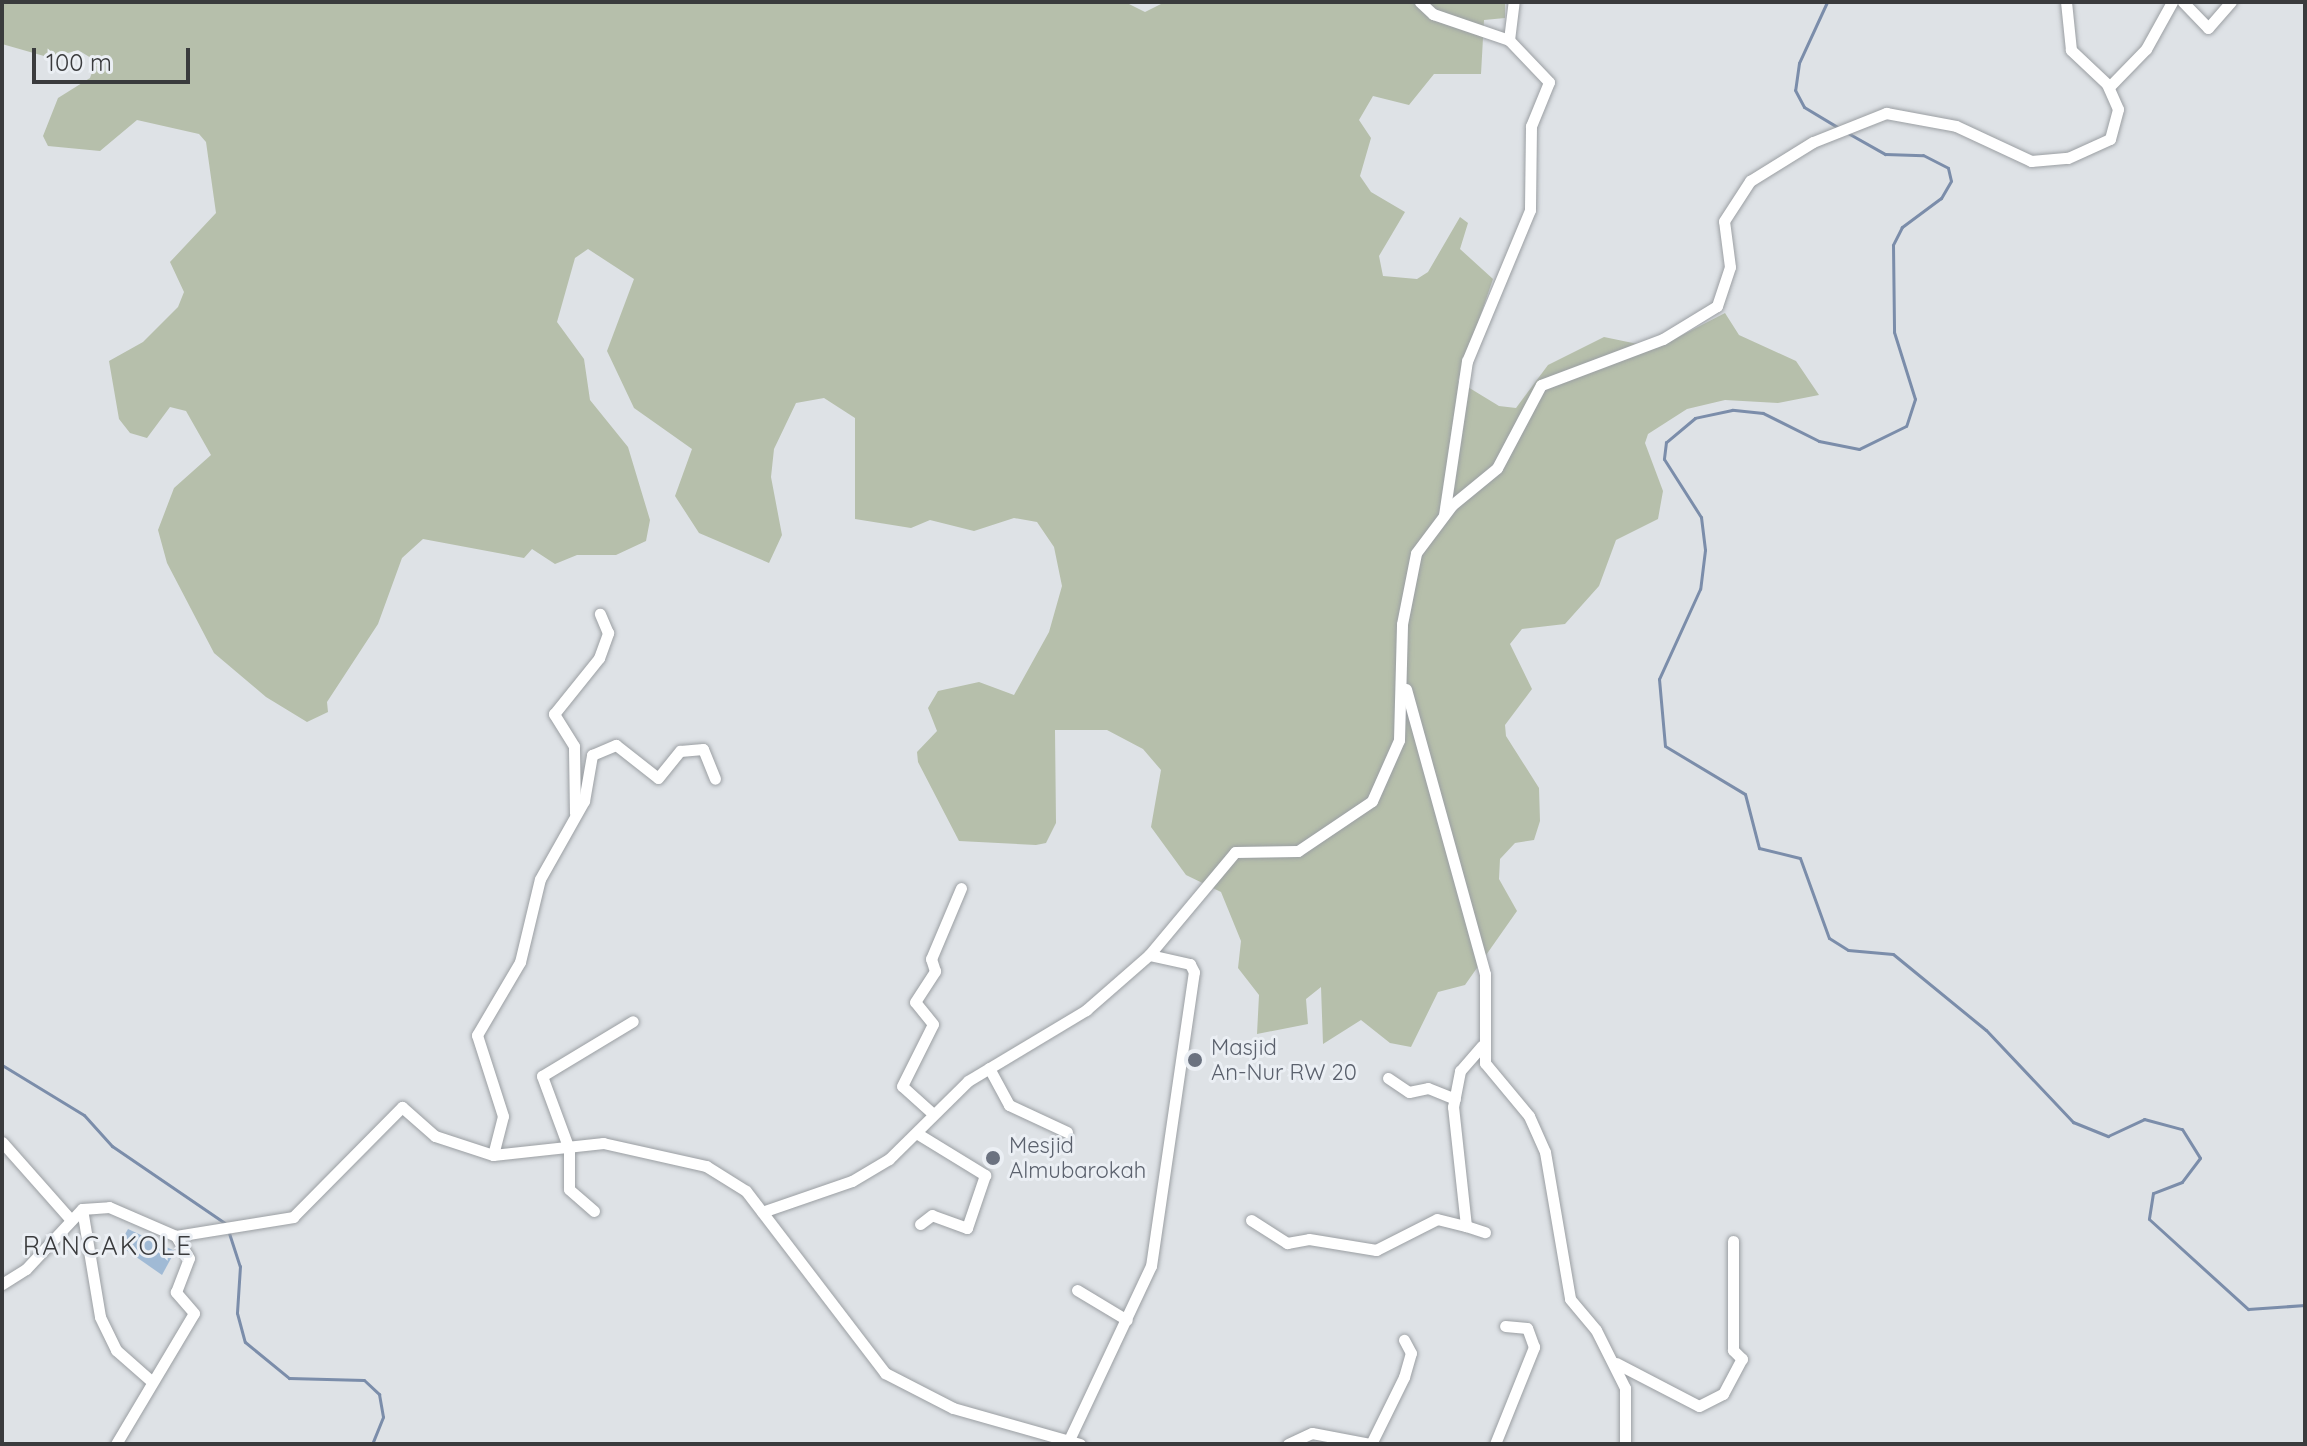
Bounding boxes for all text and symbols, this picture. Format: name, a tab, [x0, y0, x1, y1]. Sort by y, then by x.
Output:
scale bar	[36, 32, 194, 82]
text: 100 m	[46, 47, 112, 77]
place label: Masjid An-Nur RW 20	[1211, 1034, 1357, 1086]
marker: Masjid An-Nur RW 20	[1186, 1051, 1204, 1069]
place label: Mesjid Almubarokah	[1009, 1132, 1146, 1184]
marker: Mesjid Almubarokah	[984, 1149, 1002, 1167]
district label: RANCAKOLE	[23, 1230, 193, 1262]

